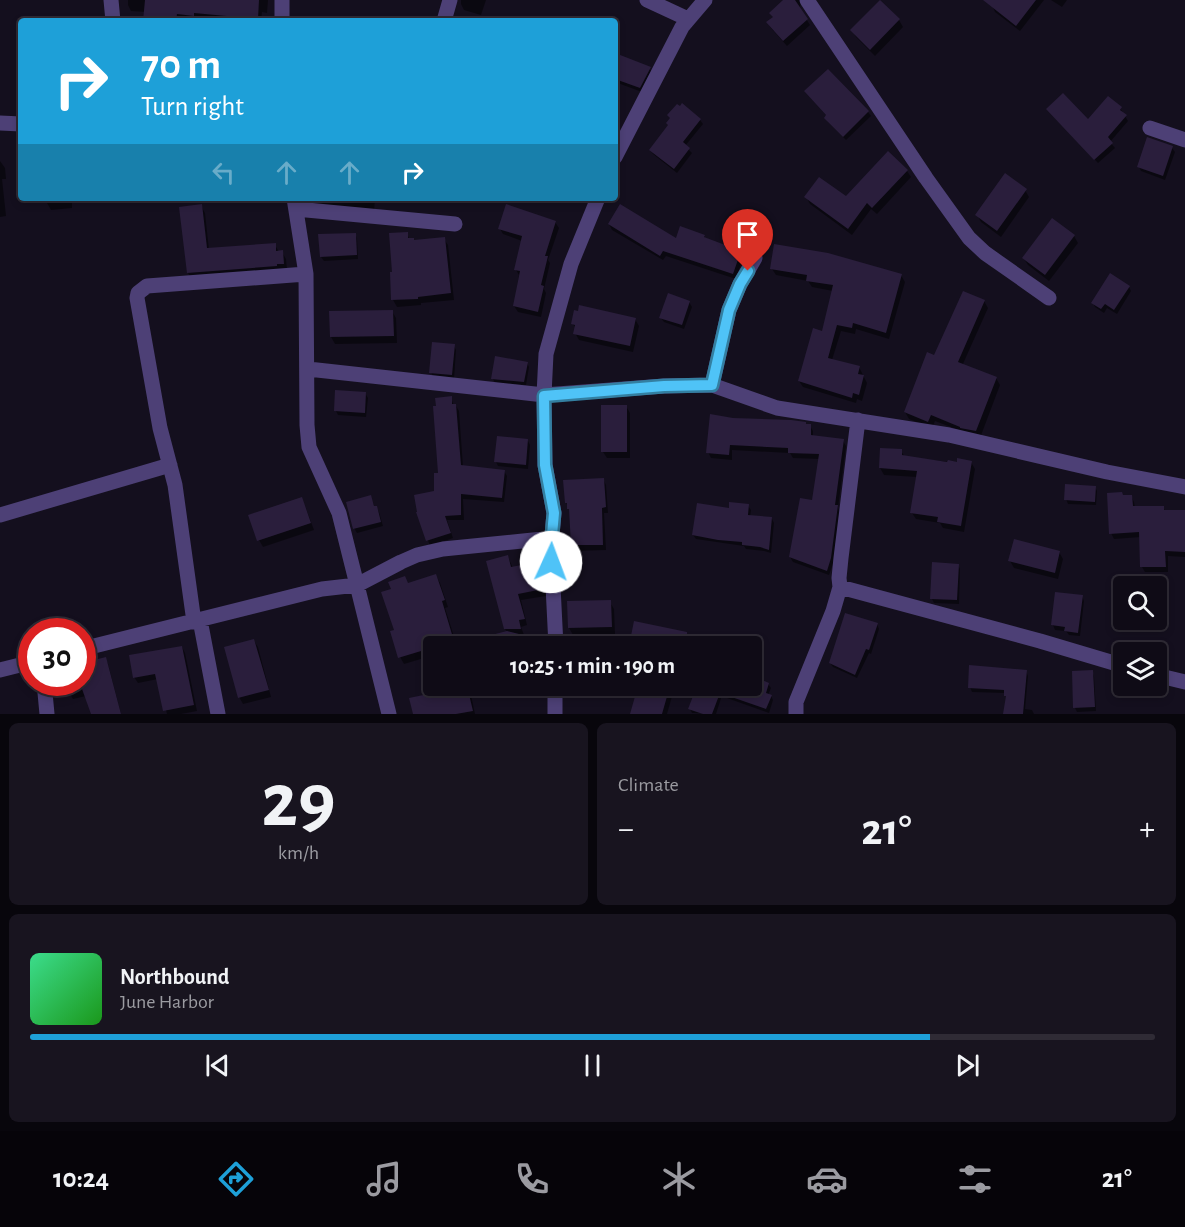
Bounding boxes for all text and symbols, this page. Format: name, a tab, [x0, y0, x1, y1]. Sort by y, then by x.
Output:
icon: right	[42, 42, 120, 120]
text: 70 m	[141, 44, 221, 86]
text: Turn right	[141, 93, 244, 120]
icon: left	[207, 156, 240, 189]
icon: ahead	[270, 156, 303, 189]
icon: ahead	[333, 156, 366, 189]
icon: right	[396, 156, 429, 189]
pin	[722, 209, 773, 271]
icon: arrive	[731, 218, 764, 251]
position arrow	[519, 530, 583, 594]
map controls	[1113, 576, 1167, 696]
button: search	[1113, 576, 1167, 630]
speed limit sign: 30	[18, 618, 96, 696]
button: layers	[1113, 642, 1167, 696]
text: 10:25 · 1 min · 190 m	[510, 655, 675, 677]
text: 29	[261, 763, 336, 841]
text: Climate	[618, 775, 679, 795]
text: 21°	[861, 808, 912, 853]
text: −	[618, 813, 634, 846]
text: +	[1139, 813, 1155, 846]
text: km/h	[278, 843, 319, 863]
text: Northbound	[120, 966, 229, 988]
text: June Harbor	[120, 992, 214, 1012]
icon: previous	[201, 1049, 234, 1082]
icon: pause	[576, 1049, 609, 1082]
icon: next	[951, 1049, 984, 1082]
icon: directions	[215, 1158, 257, 1200]
icon: music	[363, 1158, 405, 1200]
icon: phone	[511, 1158, 553, 1200]
icon: climate	[658, 1158, 700, 1200]
icon: car	[806, 1158, 848, 1200]
icon: filters	[954, 1158, 996, 1200]
text: 10:24	[53, 1165, 109, 1192]
text: 21°	[1102, 1165, 1132, 1192]

